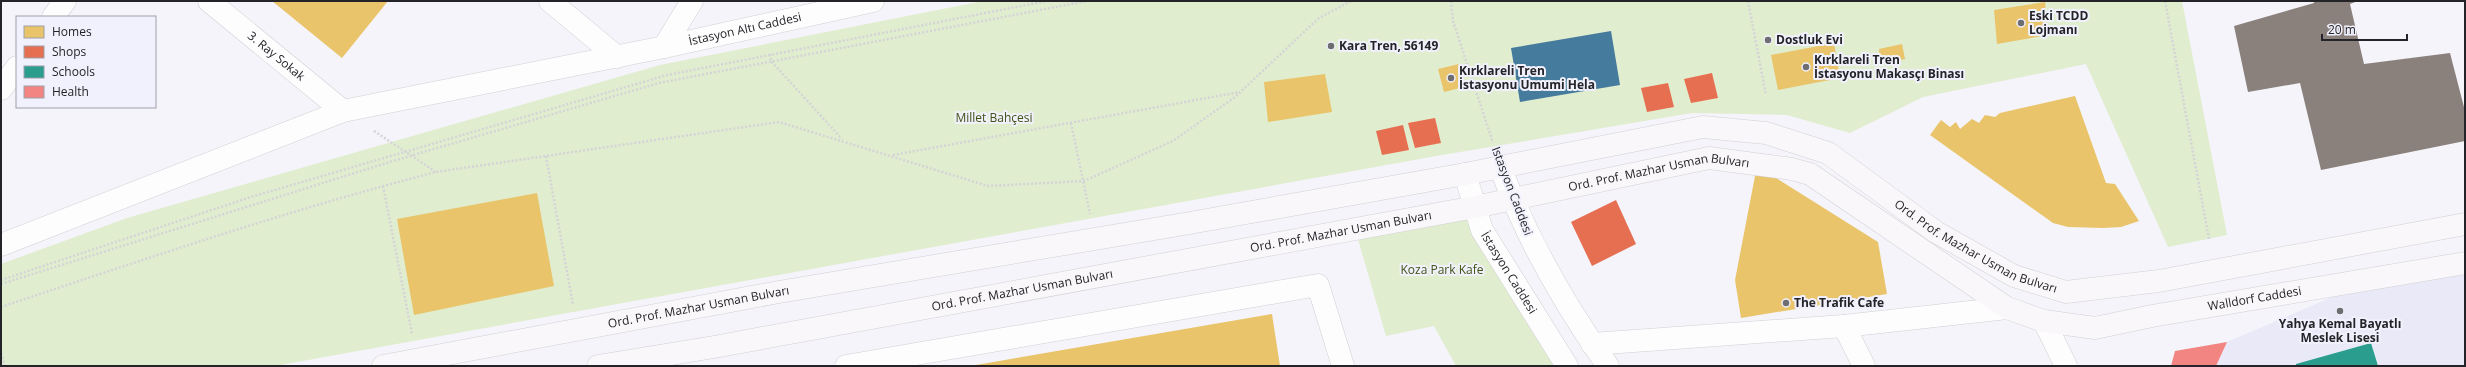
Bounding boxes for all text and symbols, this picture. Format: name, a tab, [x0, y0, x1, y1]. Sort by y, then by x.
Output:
place label: Eski TCDD Lojmanı	[2029, 7, 2088, 38]
street label: İstasyon Altı Caddesi	[687, 8, 803, 49]
legend	[16, 16, 156, 108]
scale bar	[2322, 16, 2407, 42]
marker: Eski TCDD Lojmanı	[2016, 18, 2026, 28]
text: 20 m	[2328, 21, 2356, 38]
text: Homes	[52, 23, 92, 40]
street label: 3. Ray Sokak	[244, 27, 309, 85]
place label: Dostluk Evi	[1776, 31, 1843, 48]
marker: Dostluk Evi	[1763, 35, 1773, 45]
place label: Kara Tren, 56149	[1339, 37, 1438, 54]
marker: Kara Tren, 56149	[1326, 41, 1336, 51]
text: Shops	[52, 43, 87, 60]
place label: Kırklareli Tren İstasyonu Makasçı Binası	[1814, 51, 1964, 82]
place label: Kırklareli Tren İstasyonu Umumi Hela	[1459, 62, 1595, 93]
marker: Kırklareli Tren İstasyonu Makasçı Binası	[1801, 62, 1811, 72]
text: Schools	[52, 63, 95, 80]
marker: Kırklareli Tren İstasyonu Umumi Hela	[1446, 73, 1456, 83]
text: Health	[52, 83, 89, 100]
park label: Millet Bahçesi	[955, 109, 1033, 126]
street label: Istasyon Caddesi	[1488, 144, 1537, 238]
street label: Ord. Prof. Mazhar Usman Bulvarı	[1567, 149, 1751, 195]
street label: Ord. Prof. Mazhar Usman Bulvarı	[1891, 195, 2059, 297]
street label: Ord. Prof. Mazhar Usman Bulvarı	[1249, 206, 1433, 256]
street label: İstasyon Caddesi	[1477, 228, 1541, 317]
park label: Koza Park Kafe	[1401, 261, 1484, 278]
street label: Ord. Prof. Mazhar Usman Bulvarı	[930, 265, 1114, 315]
street label: Ord. Prof. Mazhar Usman Bulvarı	[606, 281, 790, 332]
street label: Walldorf Caddesi	[2206, 282, 2303, 314]
place label: The Trafik Cafe	[1794, 294, 1884, 311]
marker: The Trafik Cafe	[1781, 298, 1791, 308]
marker: Yahya Kemal Bayatlı Meslek Lisesi	[2335, 306, 2345, 316]
place label: Yahya Kemal Bayatlı Meslek Lisesi	[2279, 315, 2401, 346]

